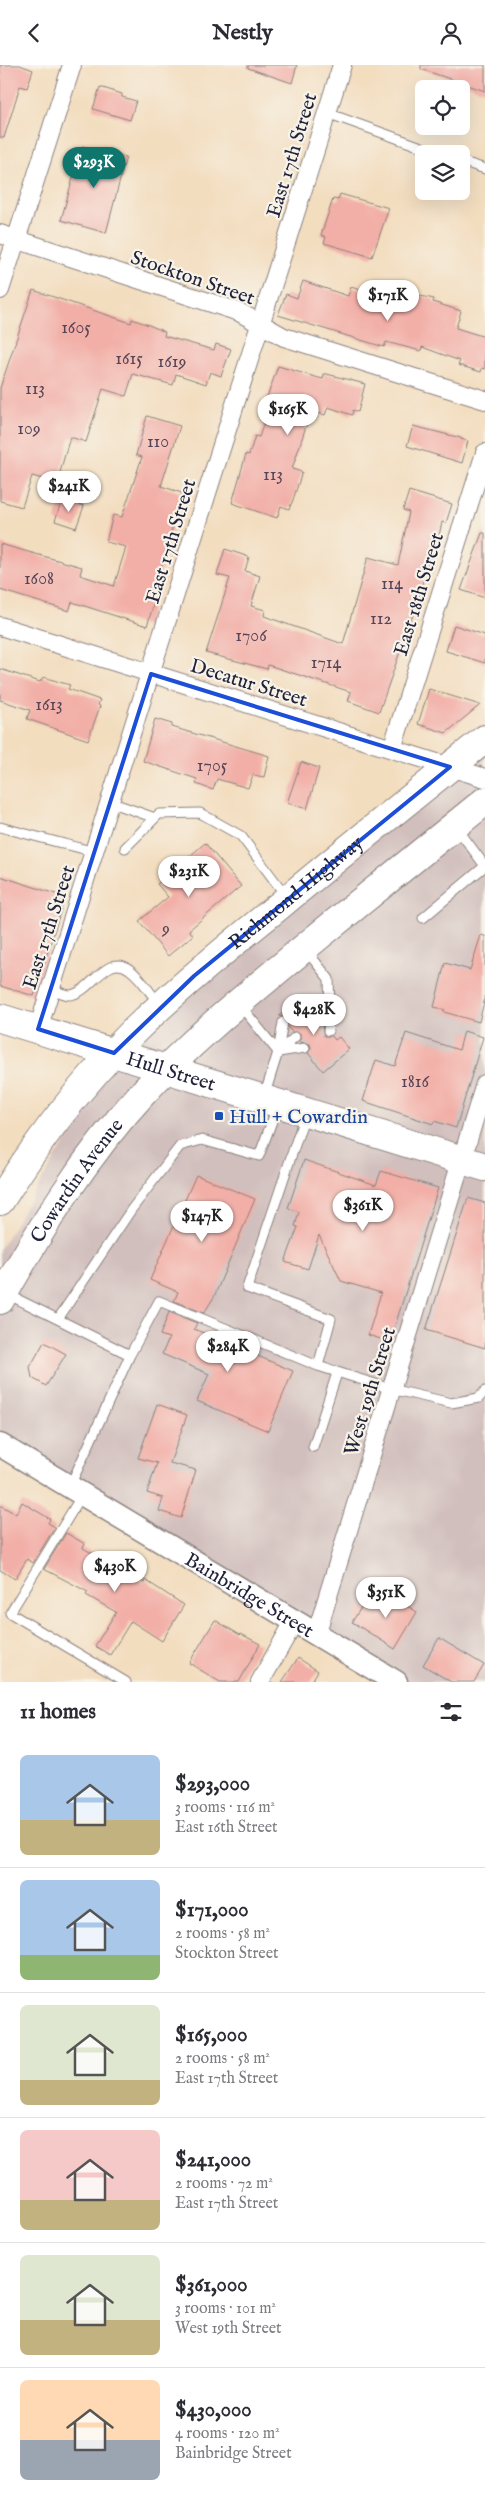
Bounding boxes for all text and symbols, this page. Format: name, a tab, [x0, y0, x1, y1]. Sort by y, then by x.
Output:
icon: back	[20, 19, 48, 47]
text: Nestly	[212, 19, 273, 47]
icon: person	[437, 19, 465, 47]
map controls	[415, 80, 470, 200]
button: locate	[415, 80, 470, 135]
street label: East 17th Street	[262, 90, 323, 221]
button: layers	[415, 145, 470, 200]
pin: $293K	[59, 147, 129, 189]
text: $293K	[74, 153, 114, 173]
street label: Stockton Street	[127, 246, 258, 311]
pin: $171K	[353, 279, 423, 322]
text: $171K	[368, 286, 408, 306]
house number: 1605	[61, 317, 91, 340]
house number: 1615	[115, 348, 143, 371]
house number: 1619	[158, 351, 186, 374]
house number: 113	[25, 378, 45, 401]
pin: $165K	[253, 393, 323, 436]
text: $165K	[269, 400, 307, 420]
house number: 109	[17, 418, 41, 441]
house number: 110	[147, 431, 169, 454]
house number: 113	[263, 464, 283, 487]
pin: $241K	[34, 471, 104, 513]
street label: East 17th Street	[141, 476, 202, 607]
text: $241K	[48, 477, 90, 497]
street label: East 18th Street	[389, 530, 450, 659]
house number: 1608	[24, 568, 54, 591]
house number: 114	[381, 573, 403, 596]
house number: 112	[370, 608, 392, 631]
house number: 1706	[235, 625, 267, 648]
house number: 1714	[311, 652, 342, 675]
street label: Decatur Street	[187, 654, 310, 713]
house number: 1613	[35, 694, 63, 717]
house number: 1705	[197, 755, 228, 778]
street label: Richmond Highway	[224, 831, 369, 956]
pin: $231K	[154, 855, 224, 898]
street label: East 17th Street	[18, 862, 81, 993]
text: $231K	[169, 862, 209, 882]
house number: 9	[161, 918, 170, 941]
pin: $428K	[279, 993, 349, 1036]
text: $428K	[293, 1000, 335, 1020]
street label: Hull Street	[123, 1046, 219, 1098]
house number: 1816	[401, 1071, 429, 1094]
place label: Hull + Cowardin	[229, 1105, 368, 1130]
marker: Hull + Cowardin	[213, 1110, 225, 1122]
street label: Cowardin Avenue	[25, 1114, 129, 1248]
pin: $361K	[328, 1189, 398, 1232]
text: $361K	[343, 1196, 383, 1216]
pin: $147K	[167, 1201, 237, 1243]
text: $147K	[181, 1207, 223, 1227]
street label: West 19th Street	[339, 1324, 402, 1459]
pin: $284K	[193, 1331, 263, 1373]
text: $284K	[207, 1337, 249, 1357]
street label: Bainbridge Street	[180, 1548, 318, 1644]
pin: $430K	[80, 1551, 150, 1593]
text: $430K	[94, 1557, 136, 1577]
pin: $351K	[351, 1577, 421, 1619]
text: $351K	[367, 1583, 405, 1603]
icon: filters	[437, 1698, 465, 1726]
text: 11 homes	[20, 1699, 96, 1726]
text: $293,000	[175, 1771, 250, 1798]
icon: home	[60, 1775, 120, 1835]
text: 3 rooms · 116 m²	[175, 1798, 275, 1818]
text: East 16th Street	[175, 1818, 278, 1838]
text: $171,000	[175, 1897, 249, 1924]
icon: home	[60, 1900, 120, 1960]
text: 2 rooms · 58 m²	[175, 1924, 270, 1944]
text: Stockton Street	[175, 1944, 278, 1964]
text: $165,000	[175, 2022, 247, 2049]
icon: home	[60, 2025, 120, 2085]
text: 2 rooms · 58 m²	[175, 2049, 270, 2069]
text: East 17th Street	[175, 2069, 278, 2089]
text: $241,000	[175, 2147, 251, 2174]
icon: home	[60, 2150, 120, 2210]
text: 2 rooms · 72 m²	[175, 2174, 273, 2194]
text: East 17th Street	[175, 2194, 278, 2214]
text: $361,000	[175, 2272, 248, 2299]
icon: home	[60, 2275, 120, 2335]
text: 3 rooms · 101 m²	[175, 2299, 276, 2319]
text: West 19th Street	[175, 2319, 282, 2339]
text: $430,000	[175, 2397, 252, 2424]
icon: home	[60, 2400, 120, 2460]
text: 4 rooms · 120 m²	[175, 2424, 280, 2444]
text: Bainbridge Street	[175, 2444, 292, 2464]

